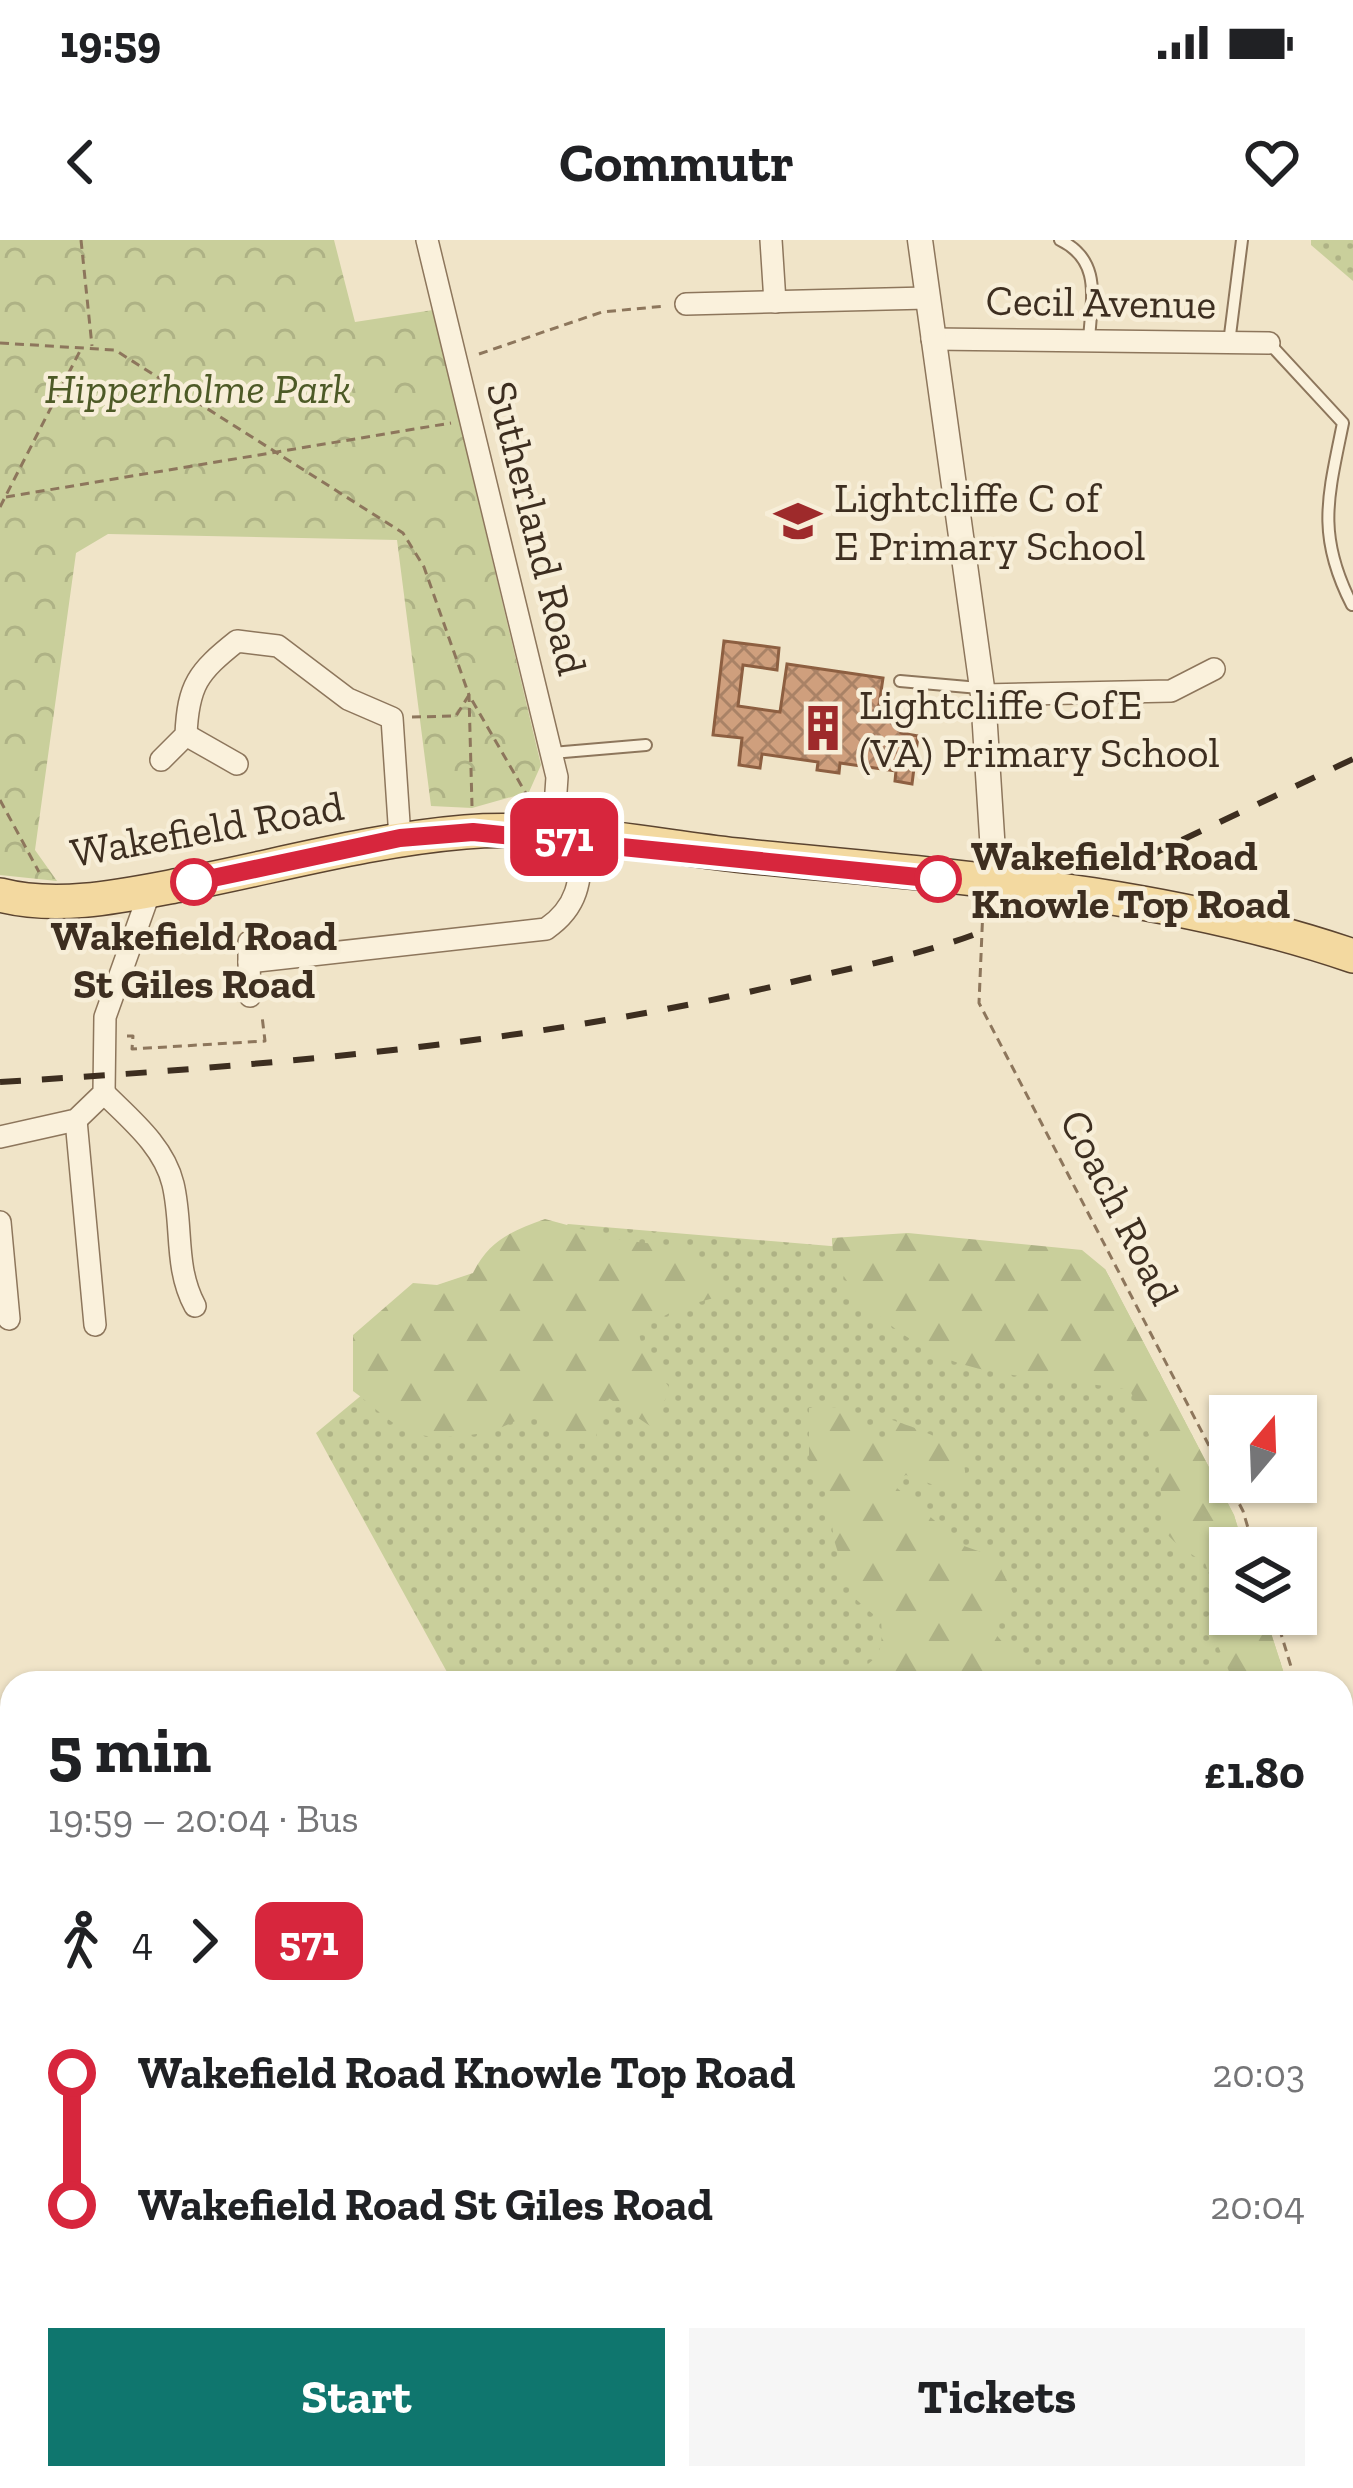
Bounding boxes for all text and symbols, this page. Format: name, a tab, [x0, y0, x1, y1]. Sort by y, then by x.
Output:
text: 19:59	[60, 15, 161, 69]
icon: back	[48, 129, 114, 195]
icon: heart	[1239, 129, 1305, 195]
text: Commutr	[559, 130, 794, 195]
street label: Cecil Avenue	[985, 274, 1217, 330]
park label: Hipperholme Park	[45, 363, 351, 414]
street label: Sutherland Road	[476, 376, 598, 680]
place label: Lightcliffe C of E Primary School	[834, 472, 1145, 571]
school or university icon: Lightcliffe C of E Primary School	[773, 496, 823, 546]
place label: Lightcliffe CofE (VA) Primary School	[859, 679, 1220, 778]
building icon: Lightcliffe CofE (VA) Primary School	[798, 703, 848, 753]
street label: Wakefield Road	[67, 780, 347, 878]
line badge: 571	[495, 798, 633, 876]
text: 571	[534, 811, 594, 862]
place label: Wakefield Road Knowle Top Road	[971, 830, 1290, 929]
marker: Wakefield Road Knowle Top Road	[916, 857, 960, 901]
marker: Wakefield Road St Giles Road	[172, 860, 216, 904]
place label: Wakefield Road St Giles Road	[51, 910, 337, 1009]
street label: Coach Road	[1049, 1101, 1191, 1313]
north arrow	[1209, 1395, 1317, 1503]
map controls	[1209, 1395, 1317, 1635]
button: layers	[1209, 1527, 1317, 1635]
text: 5 min	[48, 1710, 211, 1789]
text: £1.80	[1204, 1746, 1305, 1800]
text: 19:59 – 20:04 · Bus	[48, 1795, 359, 1842]
icon: walk	[48, 1908, 114, 1974]
icon: forward	[171, 1908, 237, 1974]
text: 571	[279, 1915, 339, 1966]
text: 4	[132, 1918, 153, 1965]
text: Wakefield Road Knowle Top Road	[138, 2046, 795, 2100]
text: 20:03	[1212, 2050, 1305, 2097]
text: Wakefield Road St Giles Road	[138, 2178, 713, 2232]
text: 20:04	[1210, 2182, 1305, 2229]
button: Start	[48, 2328, 665, 2466]
button: Tickets	[689, 2328, 1305, 2466]

